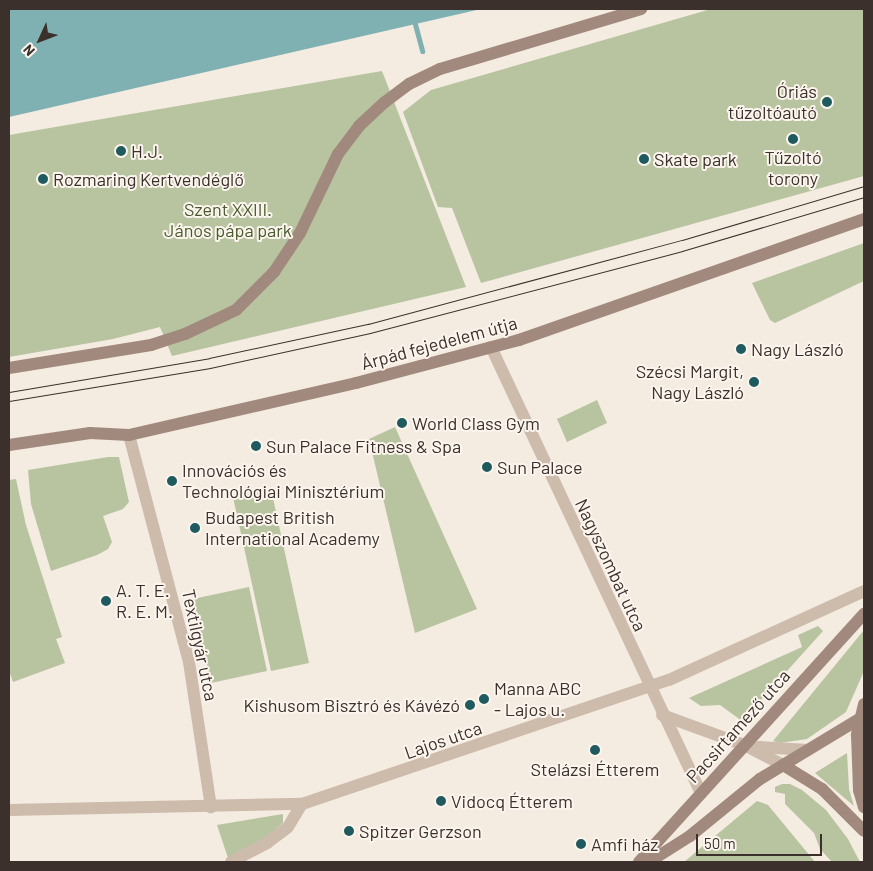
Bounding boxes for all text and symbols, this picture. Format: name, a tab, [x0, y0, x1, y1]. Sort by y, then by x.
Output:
north arrow	[15, 15, 65, 65]
text: N	[19, 41, 38, 60]
place label: Óriás tűzoltóautó	[728, 81, 817, 124]
marker: Óriás tűzoltóautó	[821, 96, 833, 108]
marker: Tűzoltó torony	[787, 133, 799, 145]
place label: H.J.	[131, 140, 163, 162]
marker: H.J.	[115, 145, 127, 157]
place label: Tűzoltó torony	[764, 147, 822, 190]
place label: Skate park	[654, 148, 737, 170]
marker: Skate park	[638, 153, 650, 165]
place label: Rozmaring Kertvendéglő	[53, 168, 244, 190]
marker: Rozmaring Kertvendéglő	[37, 173, 49, 185]
park label: Szent XXIII. János pápa park	[164, 199, 292, 242]
street label: Árpád fejedelem útja	[359, 312, 519, 374]
place label: Nagy László	[751, 338, 844, 360]
marker: Nagy László	[735, 343, 747, 355]
place label: Szécsi Margit, Nagy László	[636, 361, 744, 404]
marker: Szécsi Margit, Nagy László	[748, 376, 760, 388]
place label: World Class Gym	[412, 412, 540, 434]
marker: World Class Gym	[396, 417, 408, 429]
place label: Sun Palace Fitness & Spa	[266, 435, 461, 457]
marker: Sun Palace Fitness & Spa	[250, 440, 262, 452]
place label: Sun Palace	[497, 456, 582, 478]
place label: Innovációs és Technológiai Minisztérium	[182, 460, 384, 502]
marker: Sun Palace	[481, 461, 493, 473]
marker: Innovációs és Technológiai Minisztérium	[166, 475, 178, 487]
street label: Nagyszombat utca	[571, 495, 651, 635]
place label: Budapest British International Academy	[205, 507, 380, 550]
marker: Budapest British International Academy	[189, 522, 201, 534]
place label: A. T. E. R. E. M.	[116, 580, 173, 622]
street label: Textilgyár utca	[178, 587, 222, 703]
marker: A. T. E. R. E. M.	[100, 595, 112, 607]
street label: Pacsirtamező utca	[681, 665, 795, 787]
place label: Manna ABC - Lajos u.	[494, 678, 581, 721]
marker: Manna ABC - Lajos u.	[478, 693, 490, 705]
place label: Kishusom Bisztró és Kávézó	[243, 694, 460, 716]
marker: Kishusom Bisztró és Kávézó	[464, 699, 476, 711]
street label: Lajos utca	[401, 717, 485, 763]
marker: Stelázsi Étterem	[589, 744, 601, 756]
place label: Stelázsi Étterem	[531, 758, 659, 780]
place label: Vidocq Étterem	[451, 790, 573, 812]
marker: Vidocq Étterem	[435, 795, 447, 807]
place label: Spitzer Gerzson	[359, 820, 482, 842]
scale bar	[698, 824, 824, 856]
marker: Spitzer Gerzson	[343, 825, 355, 837]
place label: Amfi ház	[591, 833, 658, 855]
text: 50 m	[704, 834, 736, 852]
marker: Amfi ház	[575, 838, 587, 850]

